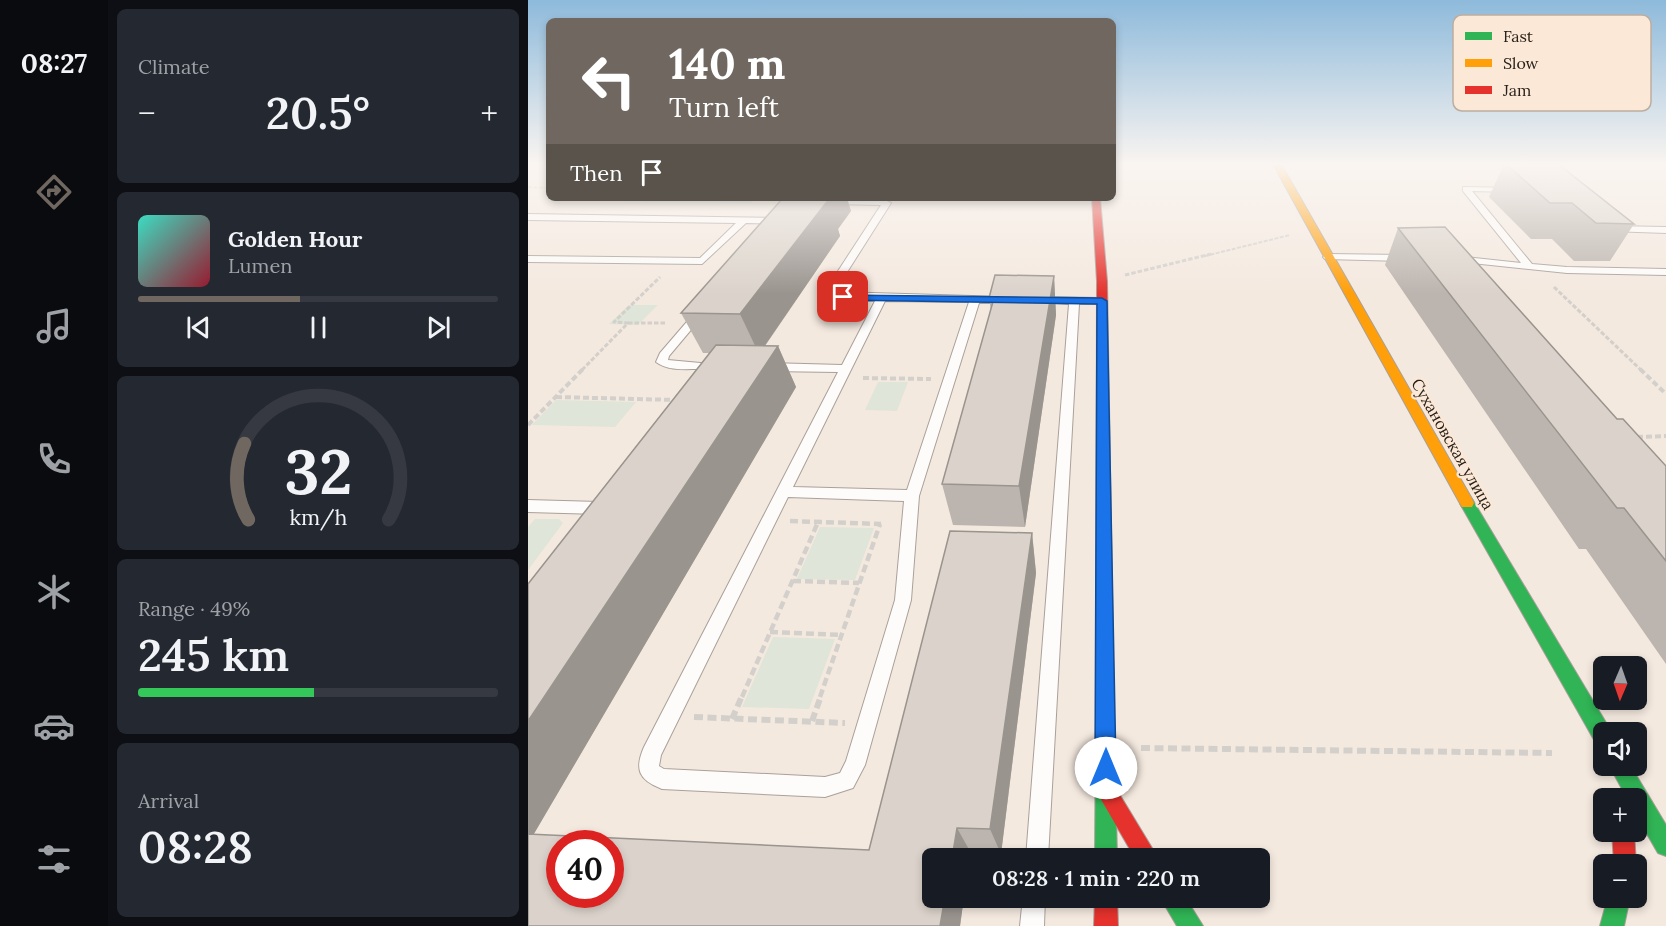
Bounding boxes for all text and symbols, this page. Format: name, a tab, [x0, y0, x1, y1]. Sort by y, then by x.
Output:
legend	[1453, 15, 1651, 111]
text: Fast	[1503, 26, 1534, 46]
text: 140 m	[669, 37, 785, 91]
icon: left	[570, 42, 648, 120]
text: 08:27	[21, 46, 87, 80]
text: Slow	[1503, 53, 1539, 73]
text: Climate	[138, 54, 210, 79]
text: Jam	[1502, 80, 1531, 100]
text: 20.5°	[266, 84, 370, 141]
text: Turn left	[669, 90, 779, 124]
text: −	[138, 92, 156, 134]
text: +	[481, 92, 498, 134]
icon: arrive	[635, 156, 668, 189]
text: Then	[570, 159, 623, 187]
icon: directions	[33, 171, 75, 213]
text: Golden Hour	[228, 225, 362, 253]
text: Lumen	[228, 253, 292, 278]
pin	[817, 271, 868, 322]
icon: arrive	[826, 280, 859, 313]
icon: music	[33, 305, 75, 347]
icon: previous	[182, 311, 215, 344]
icon: pause	[302, 311, 335, 344]
icon: next	[422, 311, 455, 344]
street label: Сухановская улица	[1407, 375, 1499, 513]
text: 32	[284, 431, 352, 511]
icon: phone	[33, 438, 75, 480]
text: km/h	[289, 503, 347, 531]
icon: climate	[33, 571, 75, 613]
text: Range · 49%	[138, 596, 250, 621]
text: 245 km	[138, 626, 289, 683]
north arrow	[1593, 656, 1647, 710]
map controls	[1593, 656, 1647, 908]
icon: car	[33, 705, 75, 747]
button: sound	[1593, 722, 1647, 776]
position arrow	[1074, 736, 1138, 800]
text: Arrival	[138, 788, 199, 813]
button: +	[1593, 788, 1647, 842]
text: 08:28	[138, 818, 253, 875]
speed limit sign: 40	[546, 830, 624, 908]
icon: filters	[33, 838, 75, 880]
button: −	[1593, 854, 1647, 908]
text: 08:28 · 1 min · 220 m	[992, 864, 1200, 892]

